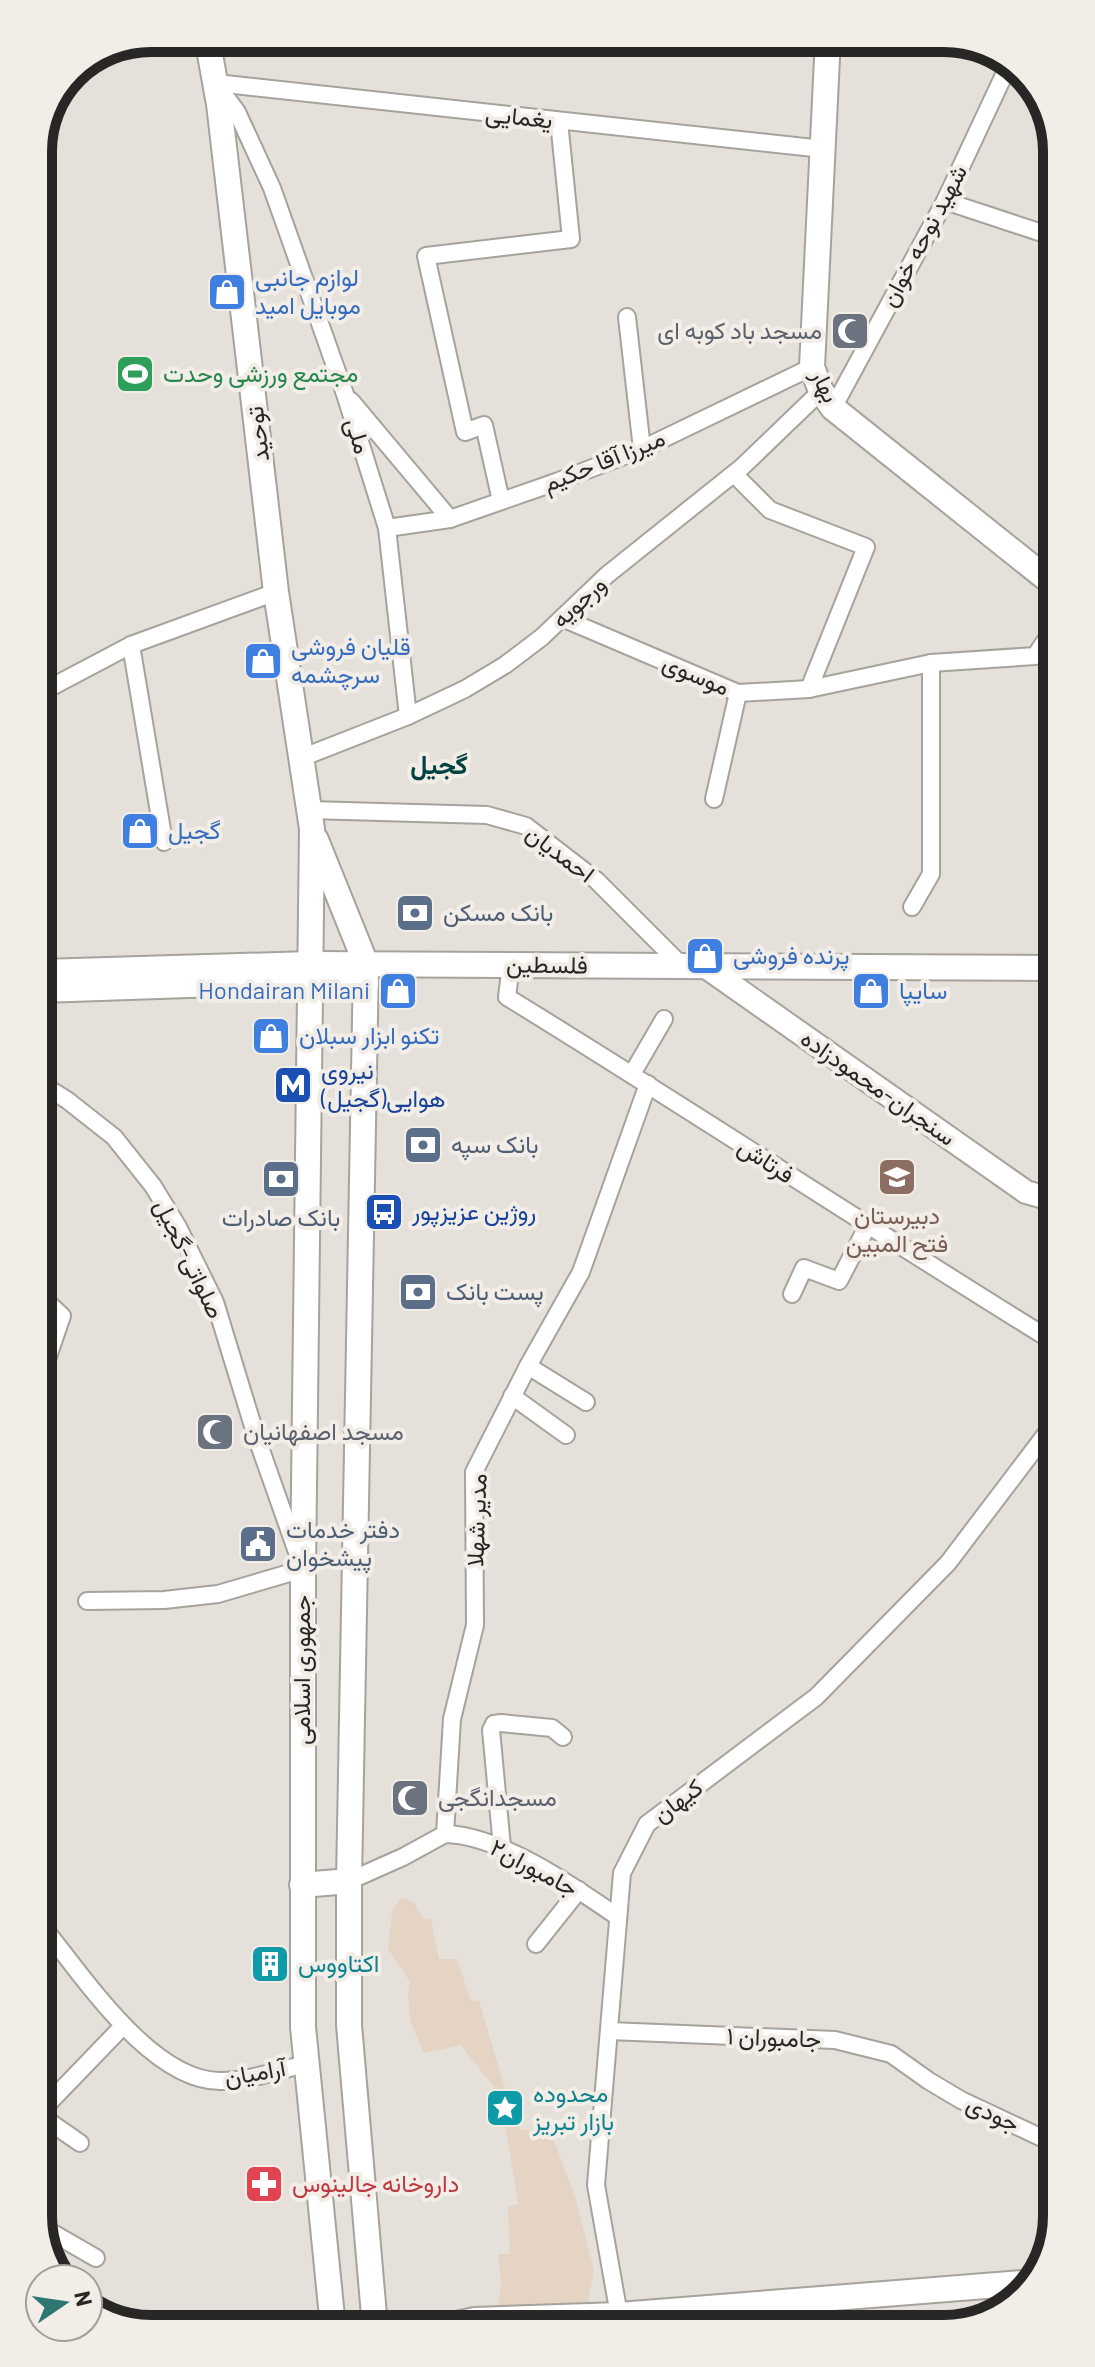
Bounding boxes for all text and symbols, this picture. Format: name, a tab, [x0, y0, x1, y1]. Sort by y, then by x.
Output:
street label: یغمایی	[484, 98, 554, 134]
street label: شهید نوحه خوان	[873, 159, 974, 312]
place label: لوازم جانبی موبایل امید	[255, 262, 361, 321]
shop icon: لوازم جانبی موبایل امید	[206, 271, 248, 313]
mosque icon: مسجد باد کوبه ای	[829, 310, 871, 352]
place label: مسجد باد کوبه ای	[657, 315, 822, 346]
sports icon: مجتمع ورزشی وحدت	[114, 353, 156, 395]
place label: مجتمع ورزشی وحدت	[163, 358, 358, 391]
street label: بهار	[804, 363, 847, 408]
street label: توحید	[239, 405, 276, 464]
street label: ملی	[339, 414, 379, 457]
street label: میرزا آقا حکیم	[538, 422, 670, 500]
street label: ورجویه	[545, 569, 613, 635]
place label: قلیان فروشی سرچشمه	[291, 631, 411, 691]
shop icon: قلیان فروشی سرچشمه	[242, 640, 284, 682]
street label: موسوی	[658, 647, 734, 702]
district label: گجیل	[410, 748, 468, 781]
shop icon: گجیل	[119, 810, 161, 852]
place label: گجیل	[168, 815, 221, 845]
street label: احمدیان	[520, 818, 601, 889]
bank icon: بانک مسکن	[394, 892, 436, 934]
place label: بانک مسکن	[443, 897, 553, 927]
shop icon: پرنده فروشی	[684, 935, 726, 977]
place label: پرنده فروشی	[733, 940, 850, 972]
street label: فلسطین	[506, 948, 588, 980]
shop icon: Hondairan Milani	[377, 970, 419, 1012]
shop icon: سایپا	[850, 970, 892, 1012]
place label: Hondairan Milani	[198, 975, 370, 1004]
place label: سایپا	[899, 975, 948, 1007]
shop icon: تکنو ابزار سبلان	[250, 1015, 292, 1057]
place label: تکنو ابزار سبلان	[299, 1020, 440, 1051]
street label: سنجران-محمودزاده	[795, 1023, 962, 1153]
place label: نیروی هوایی(گجیل)	[320, 1055, 445, 1114]
metro station icon: نیروی هوایی(گجیل)	[272, 1064, 314, 1106]
bank icon: بانک سپه	[402, 1124, 444, 1166]
place label: بانک سپه	[451, 1129, 539, 1161]
street label: فرتاش	[732, 1131, 800, 1190]
school or university icon: دبیرستان فتح المبین	[876, 1156, 918, 1198]
bank icon: بانک صادرات	[260, 1158, 302, 1200]
bus stop icon: روژین عزیزپور	[363, 1191, 405, 1233]
street label: صلواتی-گجیل	[147, 1194, 232, 1324]
place label: روژین عزیزپور	[411, 1196, 536, 1228]
place label: دبیرستان فتح المبین	[846, 1200, 948, 1261]
place label: بانک صادرات	[222, 1202, 340, 1233]
bank icon: پست بانک	[397, 1271, 439, 1313]
place label: پست بانک	[446, 1276, 544, 1308]
mosque icon: مسجد اصفهانیان	[194, 1411, 236, 1453]
place label: مسجد اصفهانیان	[243, 1416, 404, 1447]
street label: مدیر شهلا	[459, 1473, 494, 1567]
place label: دفتر خدمات پیشخوان	[286, 1514, 400, 1574]
public building icon: دفتر خدمات پیشخوان	[237, 1523, 279, 1565]
street label: جمهوری اسلامی	[286, 1595, 317, 1745]
street label: کیهان	[646, 1772, 709, 1830]
mosque icon: مسجدانگجی	[389, 1777, 431, 1819]
place label: مسجدانگجی	[438, 1782, 557, 1812]
street label: جامبوران۲	[485, 1832, 583, 1904]
building icon: اکتاووس	[249, 1943, 291, 1985]
place label: اکتاووس	[298, 1948, 379, 1979]
street label: جامبوران ۱	[726, 2020, 822, 2055]
street label: آرامیان	[222, 2051, 290, 2093]
place label: محدوده بازار تبریز	[532, 2078, 614, 2137]
place icon: محدوده بازار تبریز	[484, 2087, 526, 2129]
street label: جودی	[962, 2088, 1025, 2139]
pharmacy icon: داروخانه جالینوس	[243, 2163, 285, 2205]
place label: داروخانه جالینوس	[292, 2168, 459, 2199]
north arrow	[24, 2263, 104, 2343]
text: N	[70, 2288, 99, 2308]

